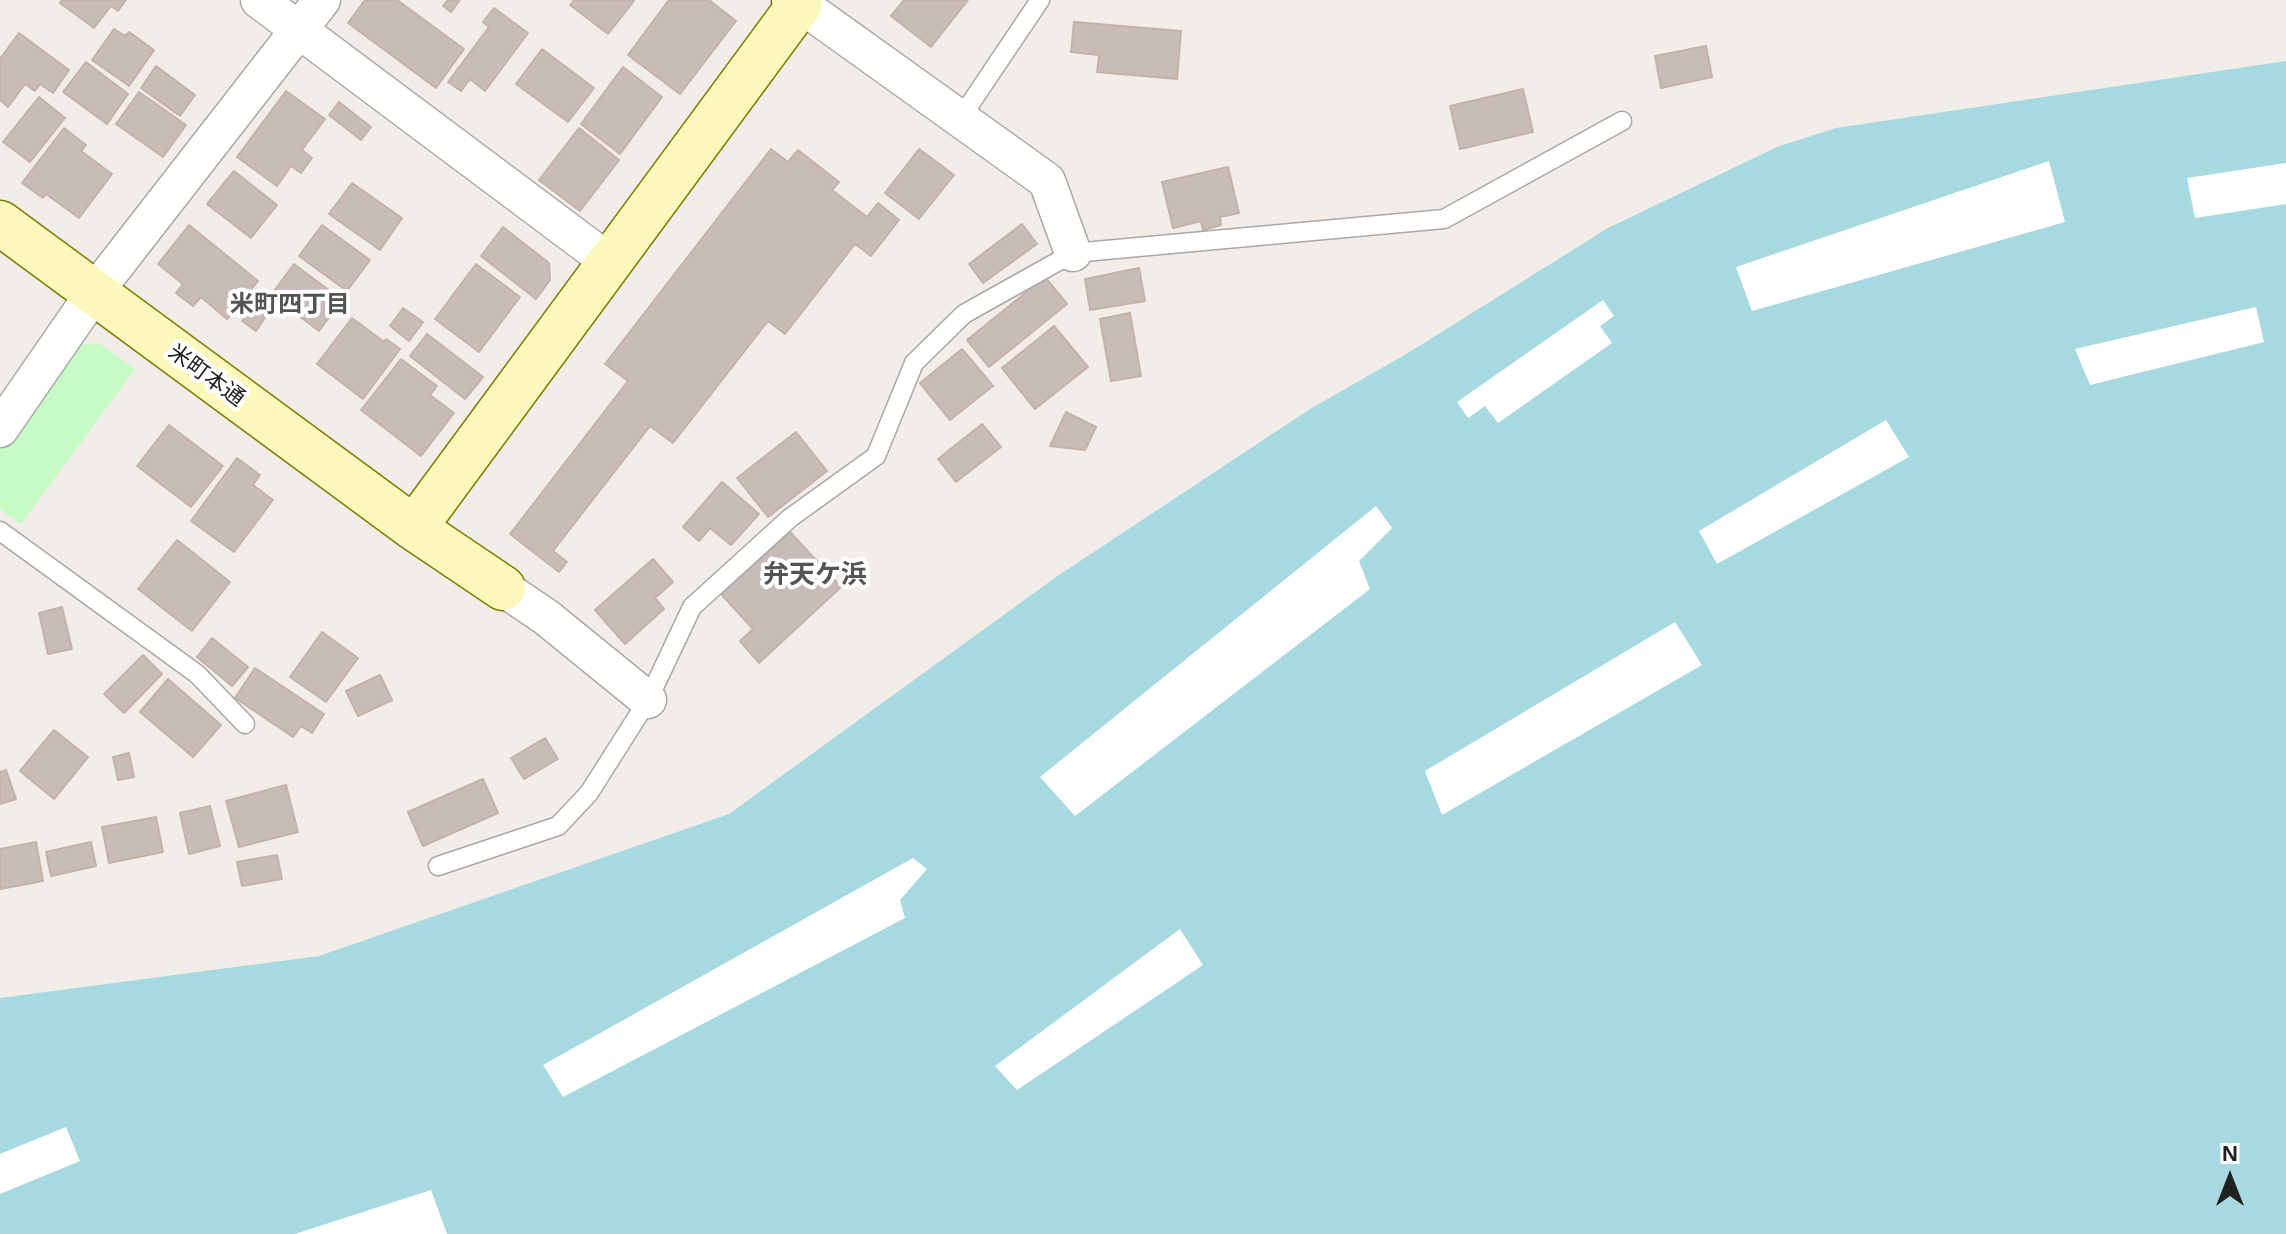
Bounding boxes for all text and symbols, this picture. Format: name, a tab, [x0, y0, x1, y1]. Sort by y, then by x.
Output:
district label: 米町四丁目	[230, 291, 350, 319]
street label: 米町本通	[163, 339, 249, 413]
district label: 弁天ケ浜	[763, 560, 867, 592]
north arrow	[2190, 1138, 2270, 1218]
text: N	[2222, 1141, 2238, 1166]

